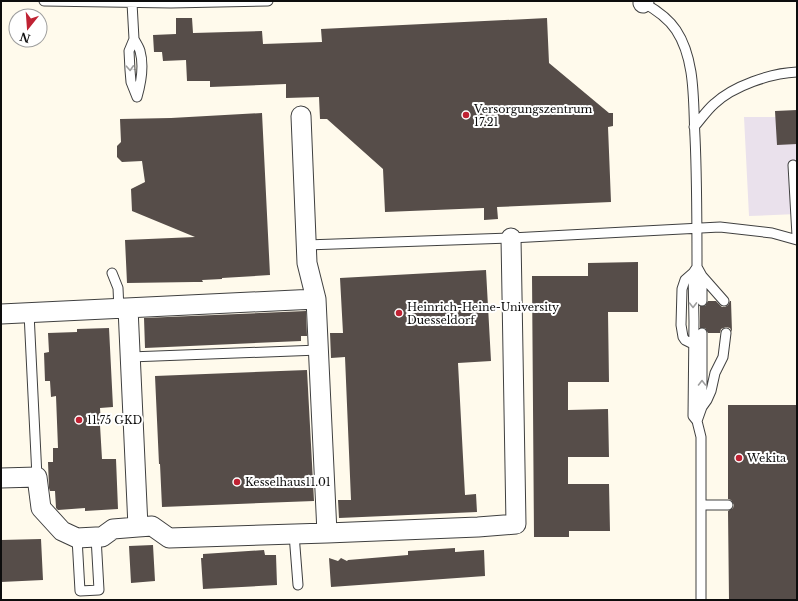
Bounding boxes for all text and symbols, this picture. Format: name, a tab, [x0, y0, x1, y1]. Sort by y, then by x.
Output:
north arrow	[8, 8, 48, 48]
text: N	[17, 29, 32, 46]
one-way arrow	[126, 65, 134, 71]
place label: Versorgungszentrum 17.21	[473, 102, 593, 129]
marker: Versorgungszentrum 17.21	[461, 110, 471, 120]
place label: Heinrich-Heine-University Duesseldorf	[407, 300, 559, 327]
one-way arrow	[689, 302, 698, 308]
marker: Heinrich-Heine-University Duesseldorf	[394, 308, 404, 318]
one-way arrow	[698, 380, 706, 386]
place label: 11.75 GKD	[87, 413, 143, 427]
marker: 11.75 GKD	[74, 415, 84, 425]
place label: Wekita	[746, 451, 787, 465]
marker: Wekita	[734, 453, 744, 463]
place label: Kesselhaus11.01	[245, 475, 331, 489]
marker: Kesselhaus11.01	[232, 477, 242, 487]

